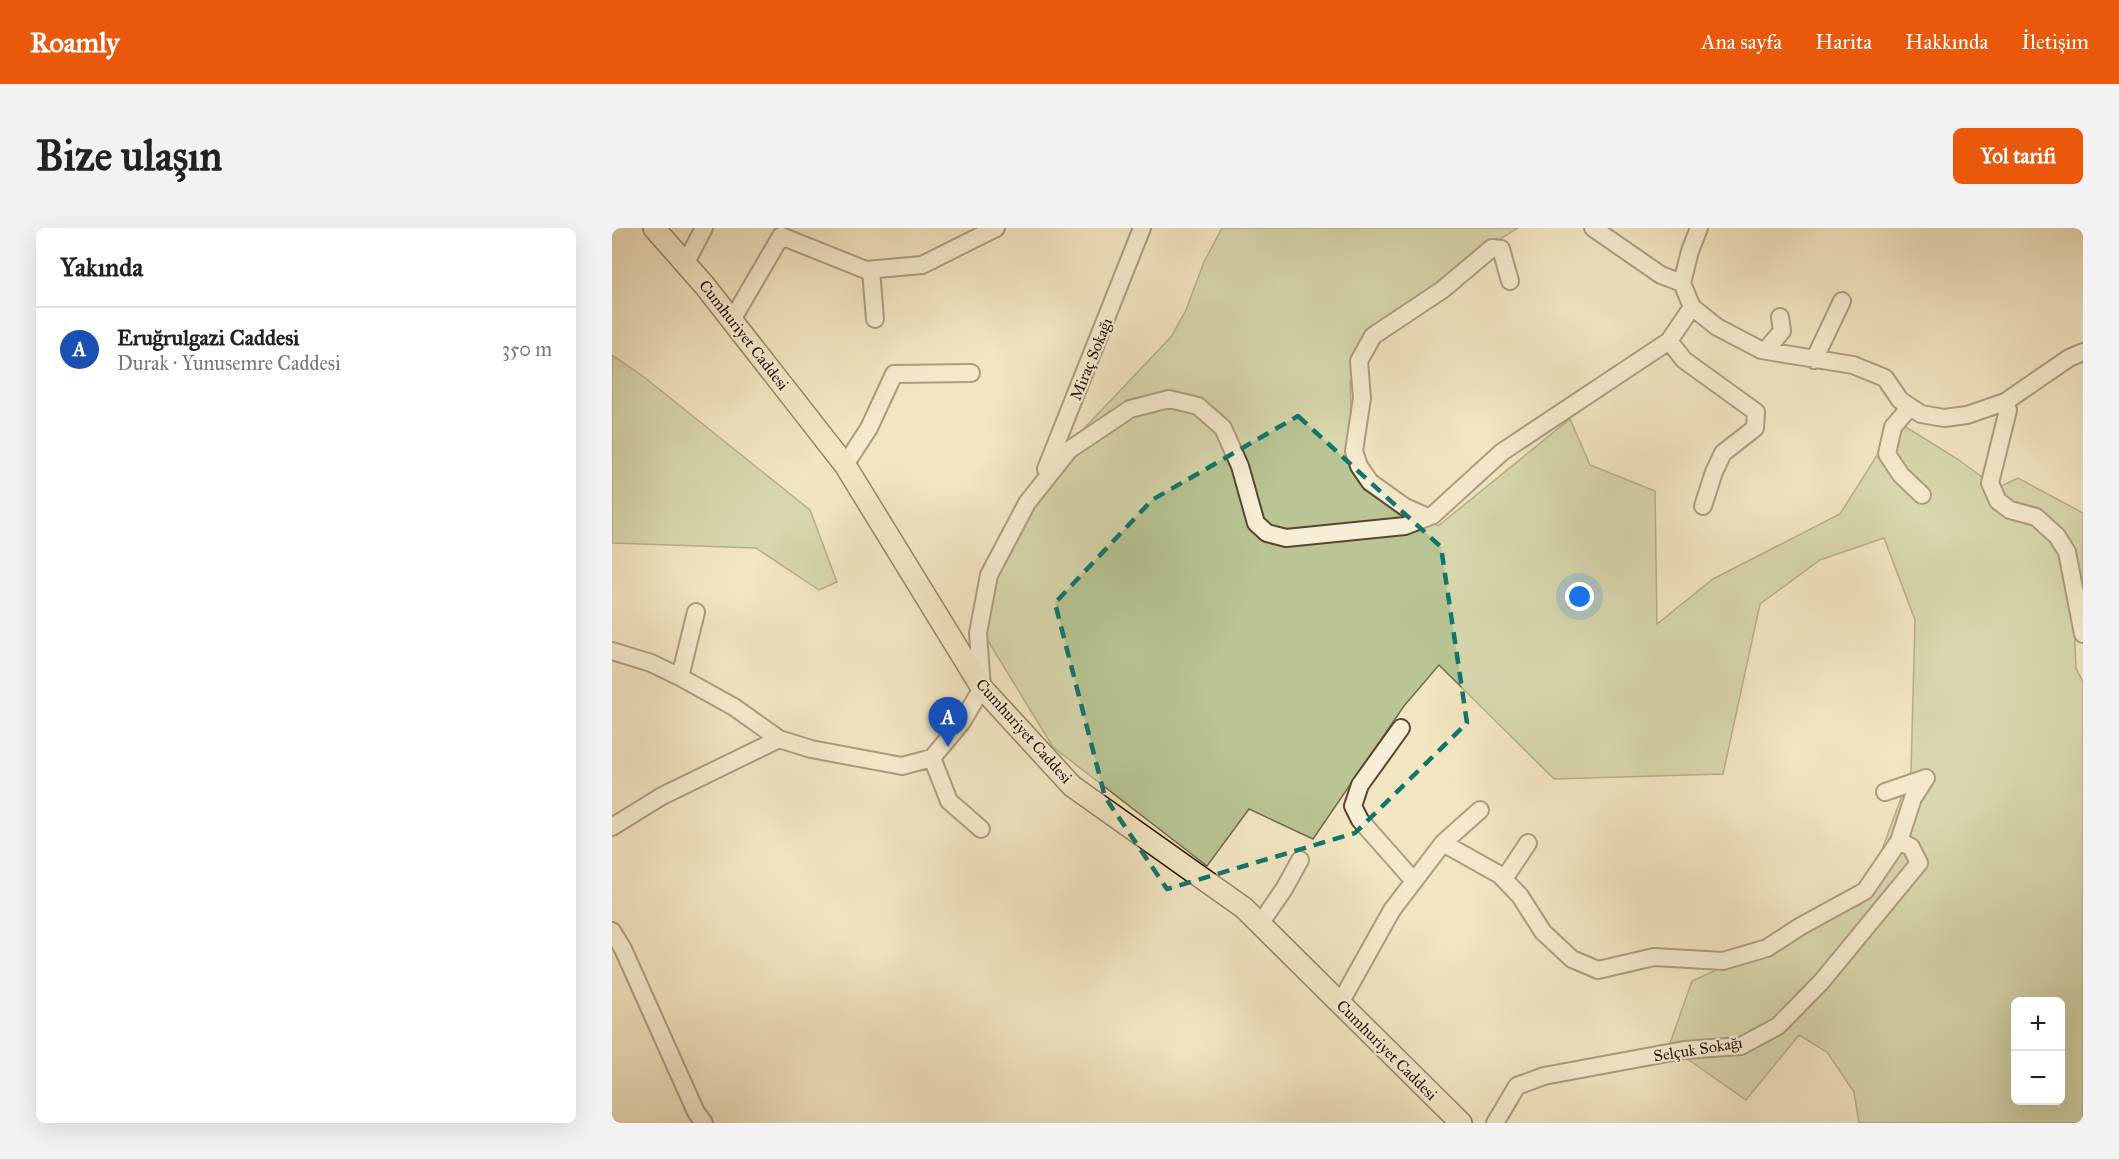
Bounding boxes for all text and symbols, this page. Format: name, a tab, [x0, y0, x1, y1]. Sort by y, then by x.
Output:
text: Roamly	[30, 25, 119, 60]
text: Ana sayfa	[1701, 29, 1782, 55]
text: Harita	[1815, 29, 1872, 55]
text: Hakkında	[1905, 29, 1988, 55]
text: İletişim	[2021, 29, 2089, 55]
button: Yol tarifi	[1953, 128, 2083, 184]
text: Bize ulaşın	[36, 130, 222, 182]
text: Yakında	[60, 251, 143, 283]
street label: Cumhuriyet Caddesi	[695, 276, 793, 394]
street label: Miraç Sokağı	[1066, 314, 1117, 403]
text: Eruğrulgazi Caddesi	[117, 324, 299, 351]
text: A	[73, 337, 86, 361]
text: 350 m	[502, 337, 552, 361]
text: Durak · Yunusemre Caddesi	[117, 351, 341, 375]
your location	[1565, 582, 1594, 611]
street label: Cumhuriyet Caddesi	[972, 675, 1076, 788]
pin: A	[928, 698, 968, 747]
street label: Cumhuriyet Caddesi	[1333, 996, 1442, 1105]
map controls	[2011, 997, 2065, 1105]
button: +	[2011, 997, 2065, 1051]
street label: Selçuk Sokağı	[1652, 1033, 1745, 1066]
button: −	[2011, 1051, 2065, 1105]

